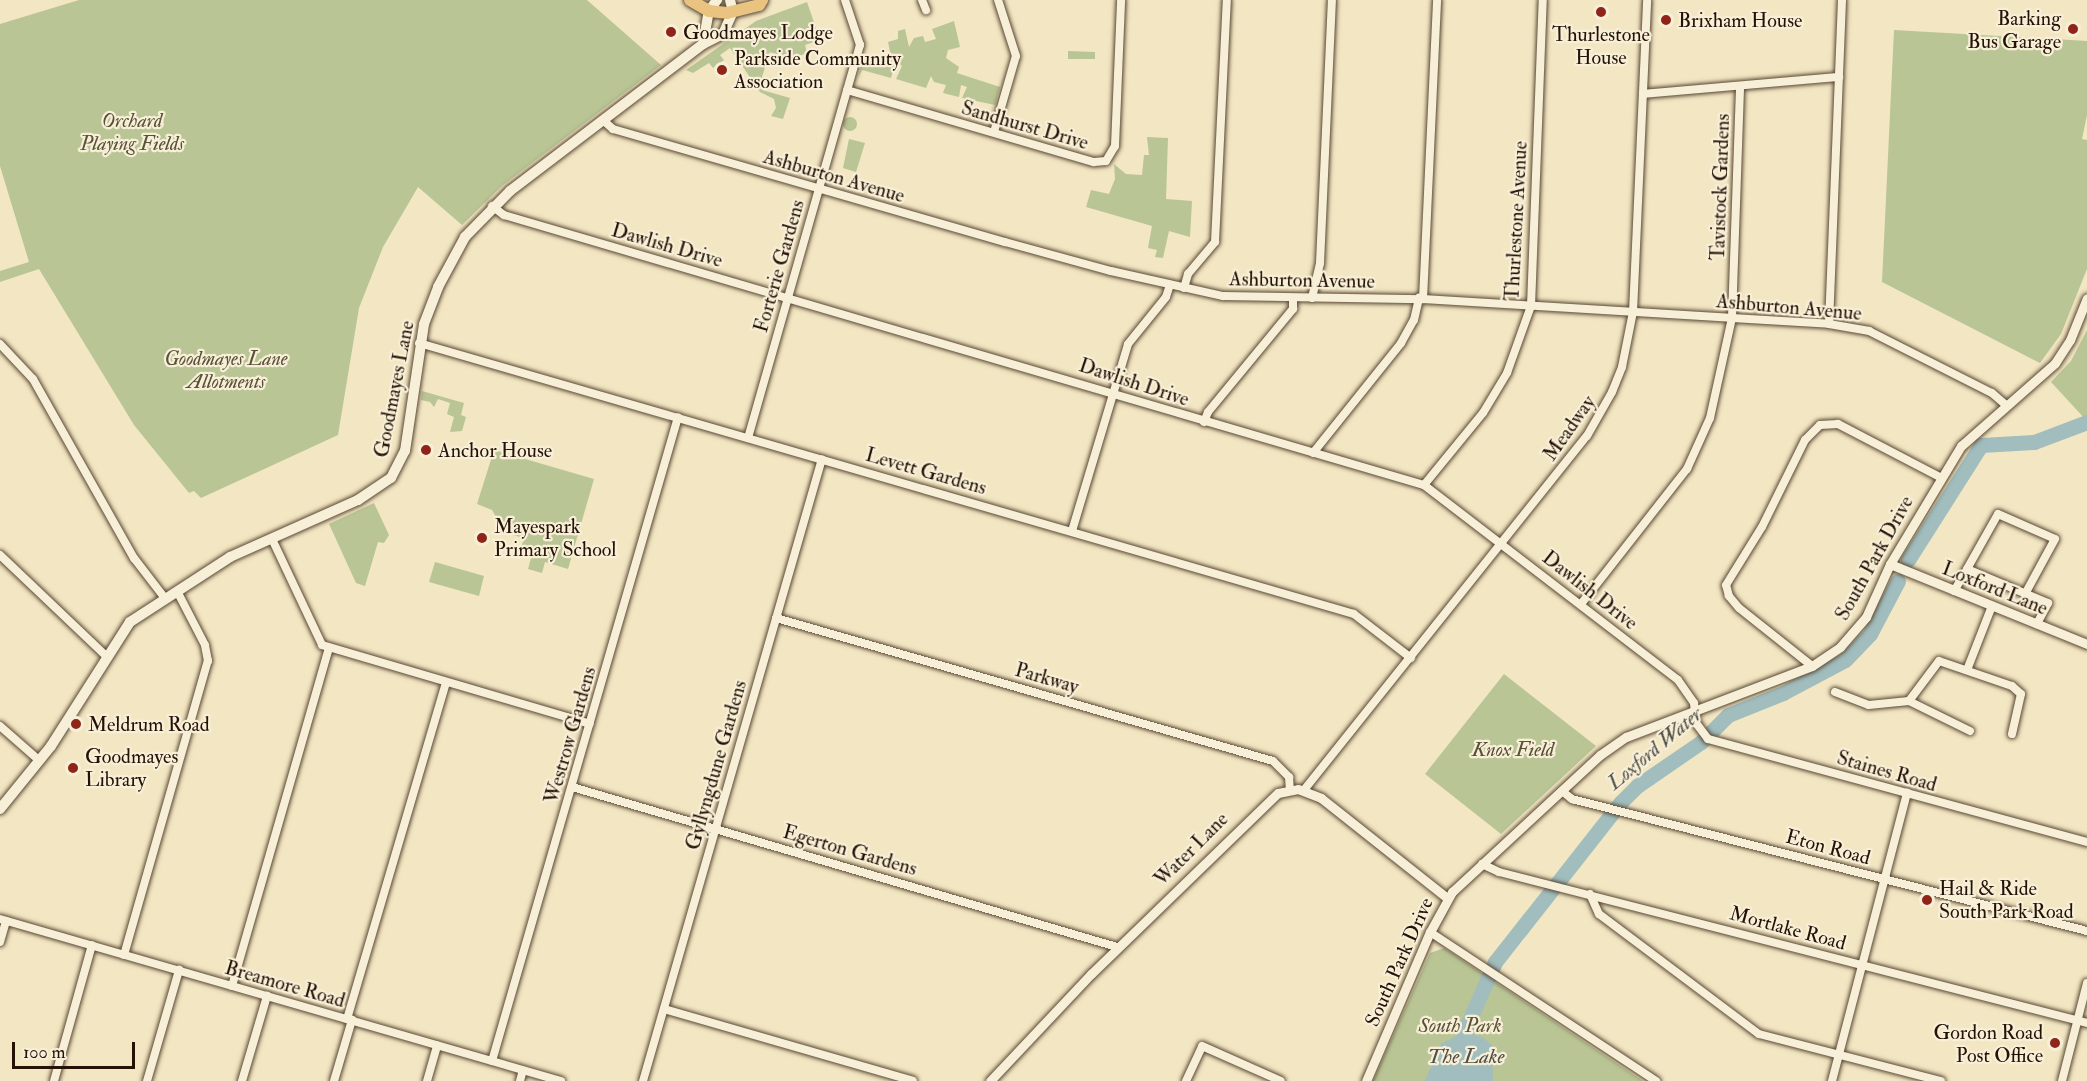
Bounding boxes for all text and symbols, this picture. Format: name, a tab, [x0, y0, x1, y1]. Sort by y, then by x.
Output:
marker: Thurlestone House	[1594, 5, 1608, 19]
place label: Barking Bus Garage	[1968, 6, 2061, 53]
place label: Brixham House	[1678, 8, 1802, 32]
marker: Brixham House	[1659, 13, 1673, 27]
place label: Goodmayes Lodge	[683, 20, 833, 44]
place label: Thurlestone House	[1552, 22, 1650, 69]
marker: Barking Bus Garage	[2066, 22, 2080, 36]
marker: Goodmayes Lodge	[664, 25, 678, 39]
place label: Parkside Community Association	[734, 46, 901, 93]
marker: Parkside Community Association	[715, 63, 729, 77]
street label: Sandhurst Drive	[959, 95, 1091, 155]
park label: Orchard Playing Fields	[80, 109, 184, 156]
street label: Tavistock Gardens	[1705, 113, 1735, 261]
street label: Thurlestone Avenue	[1500, 140, 1532, 302]
street label: Ashburton Avenue	[761, 144, 907, 208]
street label: Forterie Gardens	[749, 197, 809, 335]
street label: Dawlish Drive	[609, 218, 725, 272]
street label: Ashburton Avenue	[1229, 267, 1375, 293]
street label: Ashburton Avenue	[1715, 289, 1863, 325]
street label: Goodmayes Lane	[369, 319, 419, 459]
park label: Goodmayes Lane Allotments	[164, 346, 288, 393]
street label: Dawlish Drive	[1076, 353, 1192, 411]
street label: Meadway	[1538, 391, 1600, 465]
place label: Anchor House	[438, 438, 552, 462]
street label: Levett Gardens	[863, 442, 989, 500]
marker: Anchor House	[419, 443, 433, 457]
street label: South Park Drive	[1830, 492, 1918, 624]
place label: Mayespark Primary School	[494, 514, 616, 561]
marker: Mayespark Primary School	[475, 531, 489, 545]
street label: Dawlish Drive	[1538, 545, 1642, 635]
street label: Loxford Lane	[1939, 556, 2051, 620]
street label: Parkway	[1012, 657, 1082, 699]
street label: Westrow Gardens	[539, 664, 601, 806]
street label: Gyllyngdune Gardens	[680, 677, 752, 853]
water label: Loxford Water	[1603, 702, 1707, 796]
place label: Meldrum Road	[88, 712, 210, 736]
marker: Meldrum Road	[69, 717, 83, 731]
park label: Knox Field	[1472, 737, 1554, 761]
place label: Goodmayes Library	[85, 744, 178, 791]
street label: Staines Road	[1834, 745, 1940, 797]
marker: Goodmayes Library	[66, 761, 80, 775]
street label: Water Lane	[1149, 807, 1233, 891]
street label: Egerton Gardens	[780, 819, 920, 881]
street label: Eton Road	[1783, 824, 1873, 870]
place label: Hail & Ride South Park Road	[1939, 876, 2074, 923]
marker: Hail & Ride South Park Road	[1920, 893, 1934, 907]
street label: South Park Drive	[1360, 894, 1438, 1030]
street label: Mortlake Road	[1727, 901, 1849, 955]
street label: Breamore Road	[222, 955, 348, 1013]
park label: South Park	[1419, 1013, 1501, 1037]
place label: Gordon Road Post Office	[1933, 1020, 2043, 1067]
scale bar	[15, 1030, 138, 1068]
marker: Gordon Road Post Office	[2048, 1036, 2062, 1050]
text: 100 m	[23, 1041, 66, 1064]
water label: The Lake	[1427, 1044, 1505, 1070]

